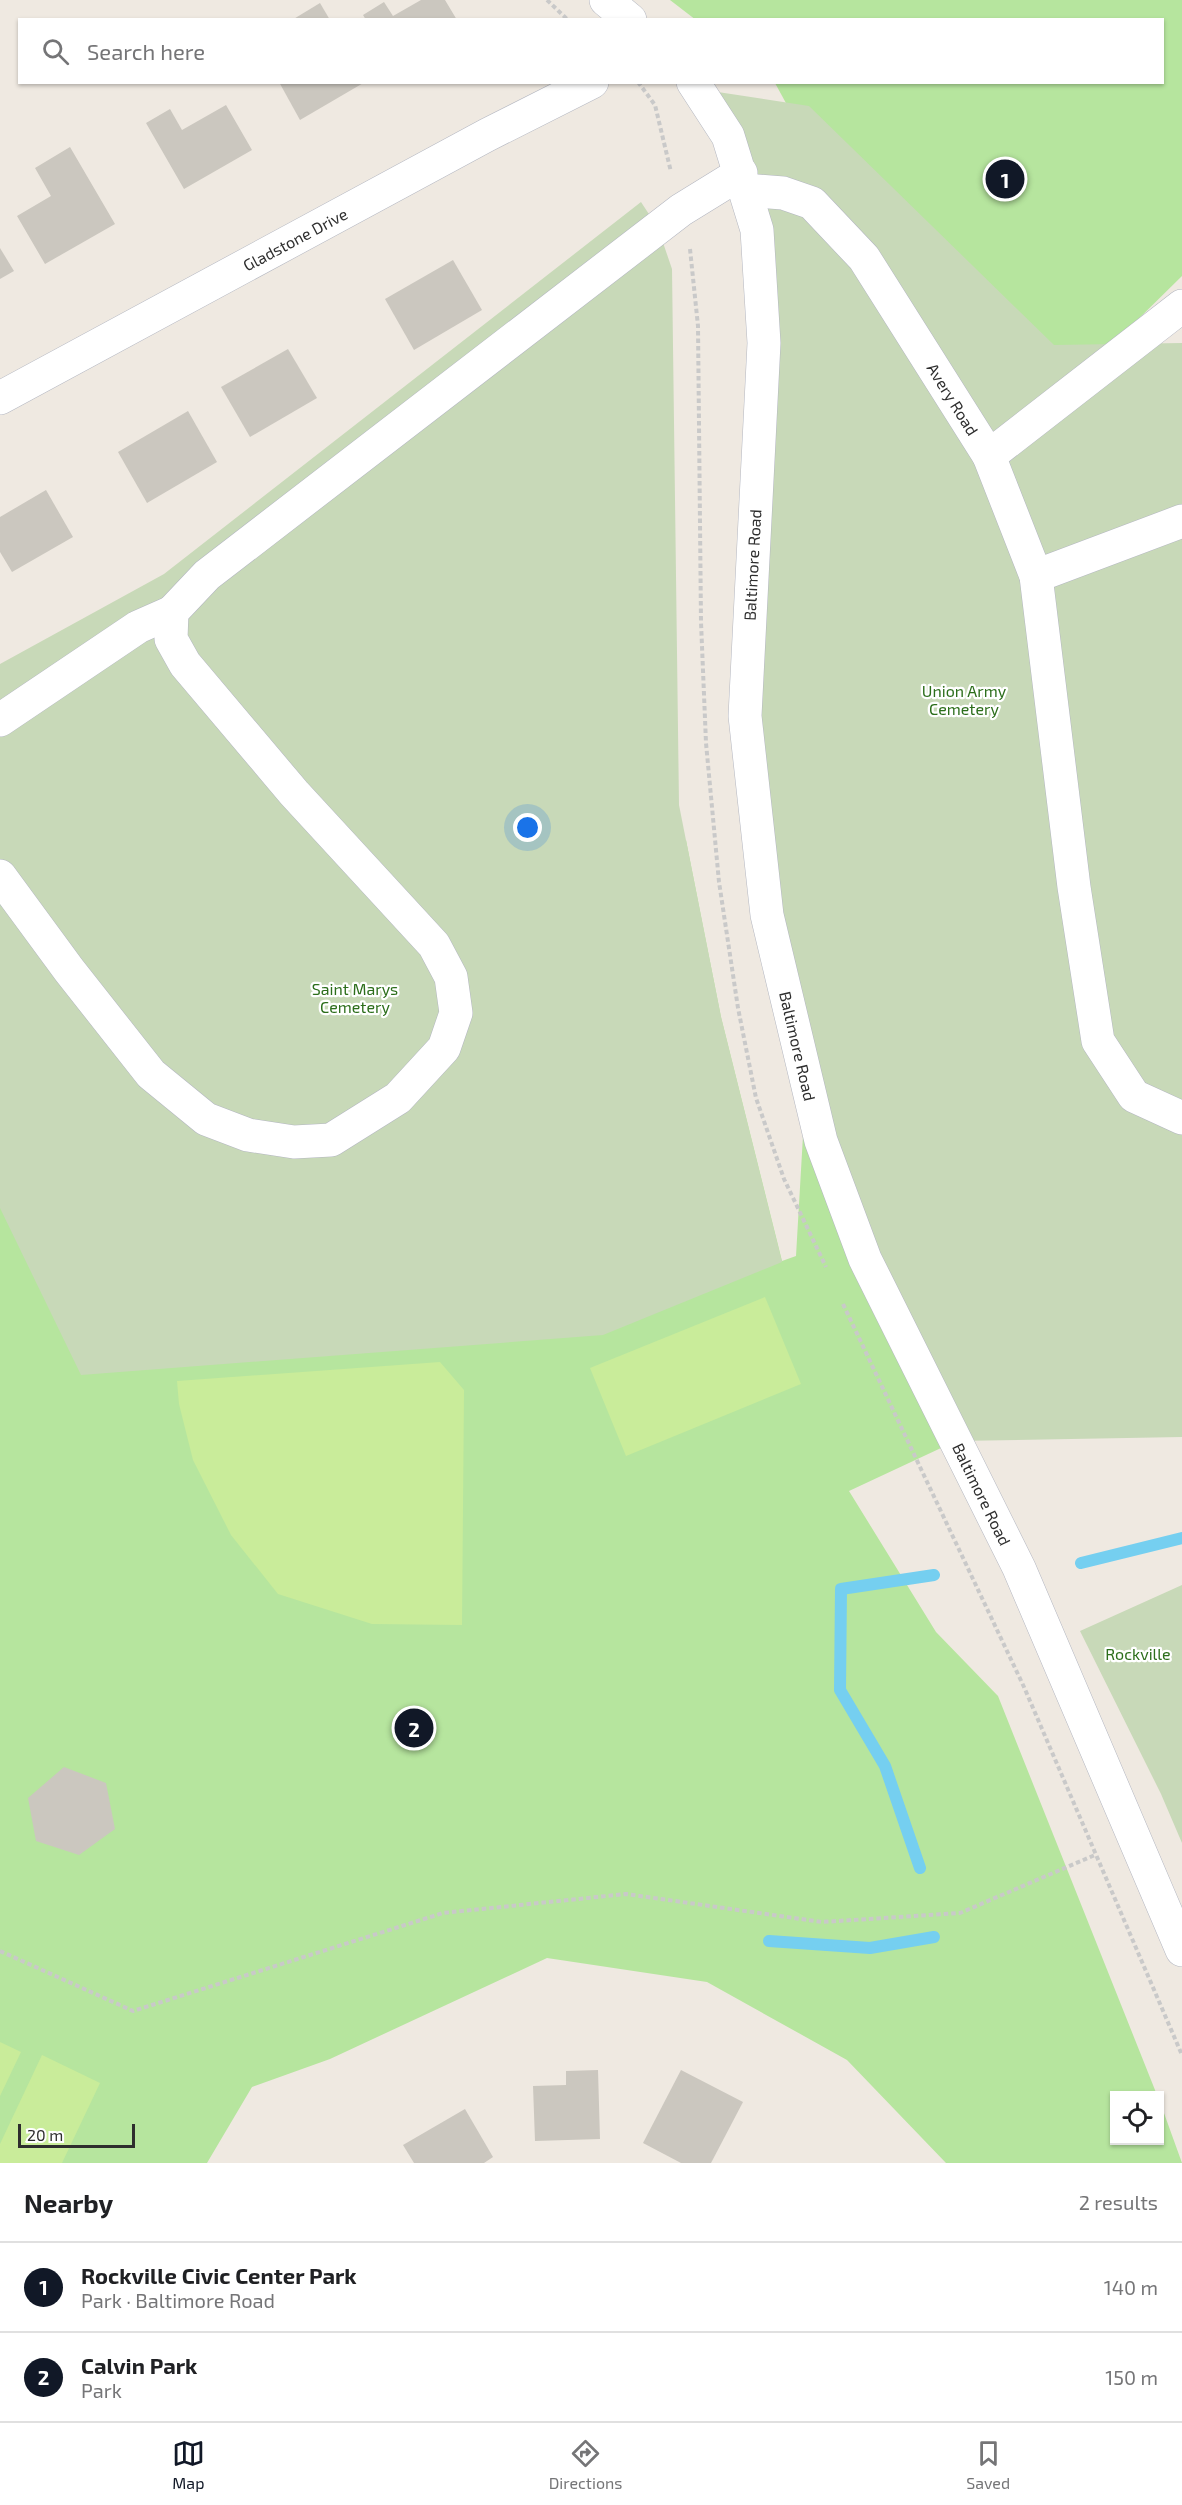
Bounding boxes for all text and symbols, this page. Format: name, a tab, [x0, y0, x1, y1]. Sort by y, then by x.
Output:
search box	[18, 18, 1164, 84]
icon: search	[39, 35, 72, 68]
text: Search here	[87, 38, 205, 64]
pin: 1	[986, 156, 1024, 201]
street label: Gladstone Drive	[240, 203, 350, 275]
street label: Avery Road	[923, 359, 983, 439]
street label: Baltimore Road	[740, 509, 764, 621]
park label: Union Army Cemetery	[922, 681, 1007, 718]
your location	[513, 813, 542, 842]
park label: Saint Marys Cemetery	[312, 979, 398, 1016]
street label: Baltimore Road	[776, 989, 820, 1103]
street label: Baltimore Road	[949, 1440, 1015, 1548]
park label: Rockville	[1105, 1644, 1171, 1663]
pin: 2	[394, 1706, 434, 1750]
map controls	[1110, 2091, 1164, 2145]
button: locate	[1110, 2091, 1164, 2145]
scale bar	[18, 2121, 135, 2148]
text: 20 m	[27, 2125, 63, 2144]
text: Nearby	[24, 2187, 113, 2218]
text: 2 results	[1079, 2190, 1158, 2214]
text: Rockville Civic Center Park	[81, 2262, 357, 2288]
text: 1	[39, 2275, 48, 2299]
text: 140 m	[1104, 2275, 1158, 2299]
text: Park · Baltimore Road	[81, 2288, 275, 2312]
text: Calvin Park	[81, 2352, 197, 2378]
text: 2	[38, 2365, 49, 2389]
text: 150 m	[1105, 2365, 1158, 2389]
text: Park	[81, 2378, 122, 2402]
tab: Map	[172, 2437, 205, 2492]
tab: Directions	[549, 2437, 622, 2492]
tab: Saved	[966, 2437, 1010, 2492]

